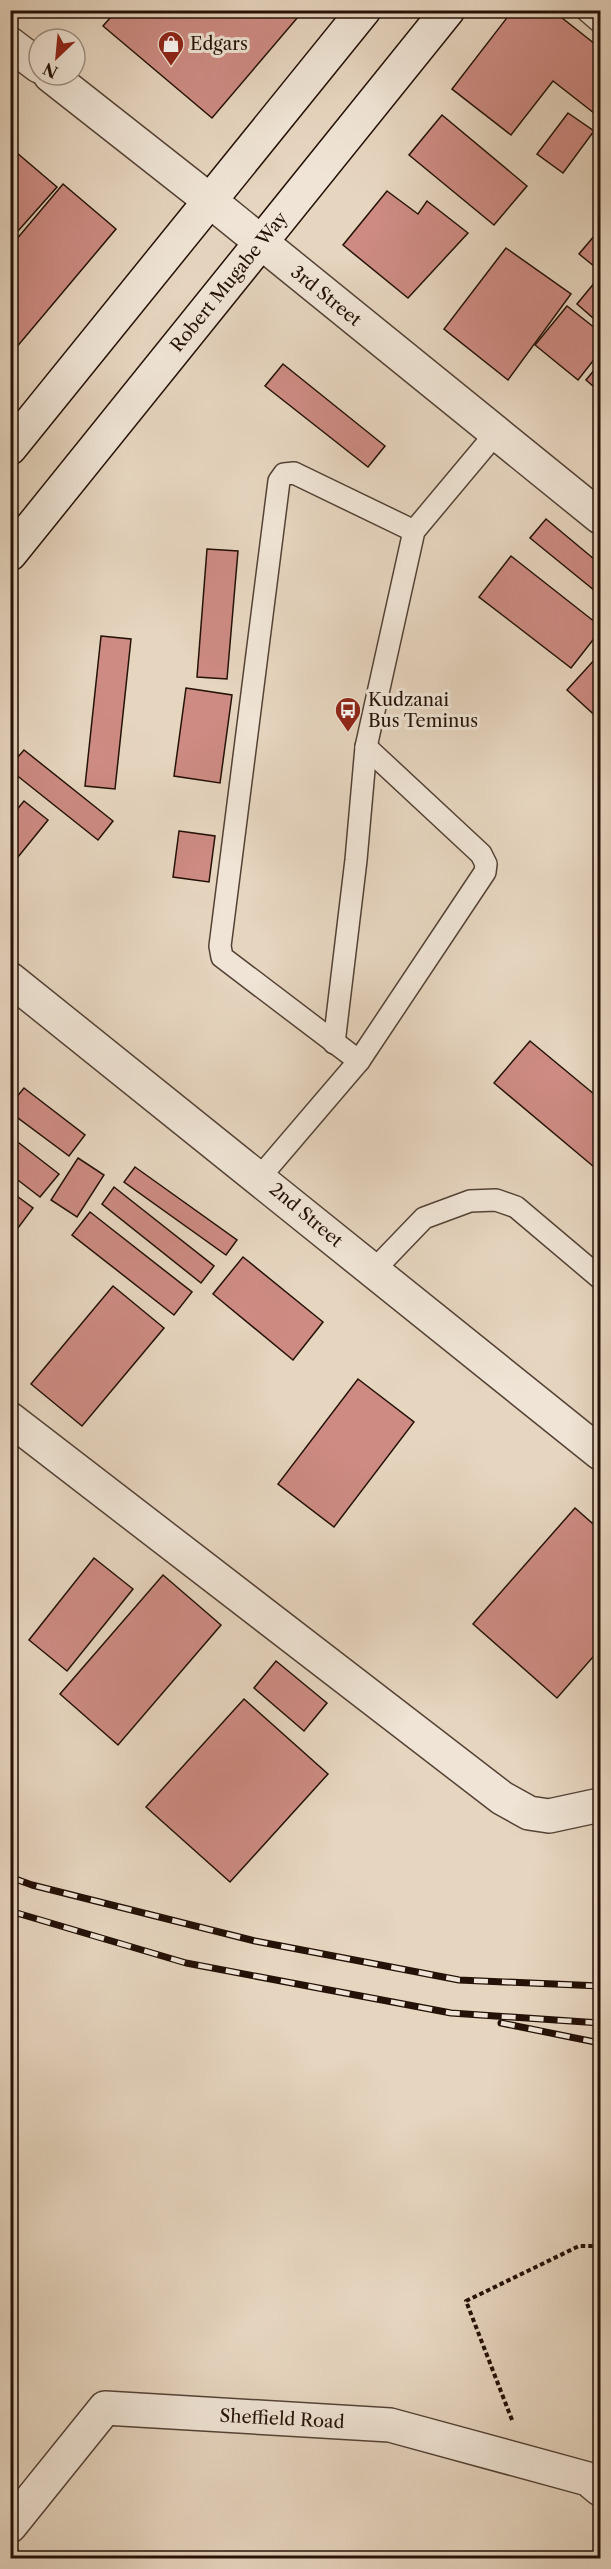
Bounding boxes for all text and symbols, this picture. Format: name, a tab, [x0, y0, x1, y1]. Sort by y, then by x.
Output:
north arrow	[27, 27, 87, 87]
shop icon: Edgars	[156, 29, 186, 67]
place label: Edgars	[190, 33, 248, 55]
text: N	[40, 58, 61, 83]
street label: Robert Mugabe Way	[166, 207, 293, 356]
street label: 3rd Street	[286, 261, 366, 331]
place label: Kudzanai Bus Teminus	[368, 689, 478, 732]
bus stop icon: Kudzanai Bus Teminus	[333, 695, 363, 733]
street label: 2nd Street	[265, 1178, 347, 1252]
street label: Sheffield Road	[219, 2405, 345, 2433]

